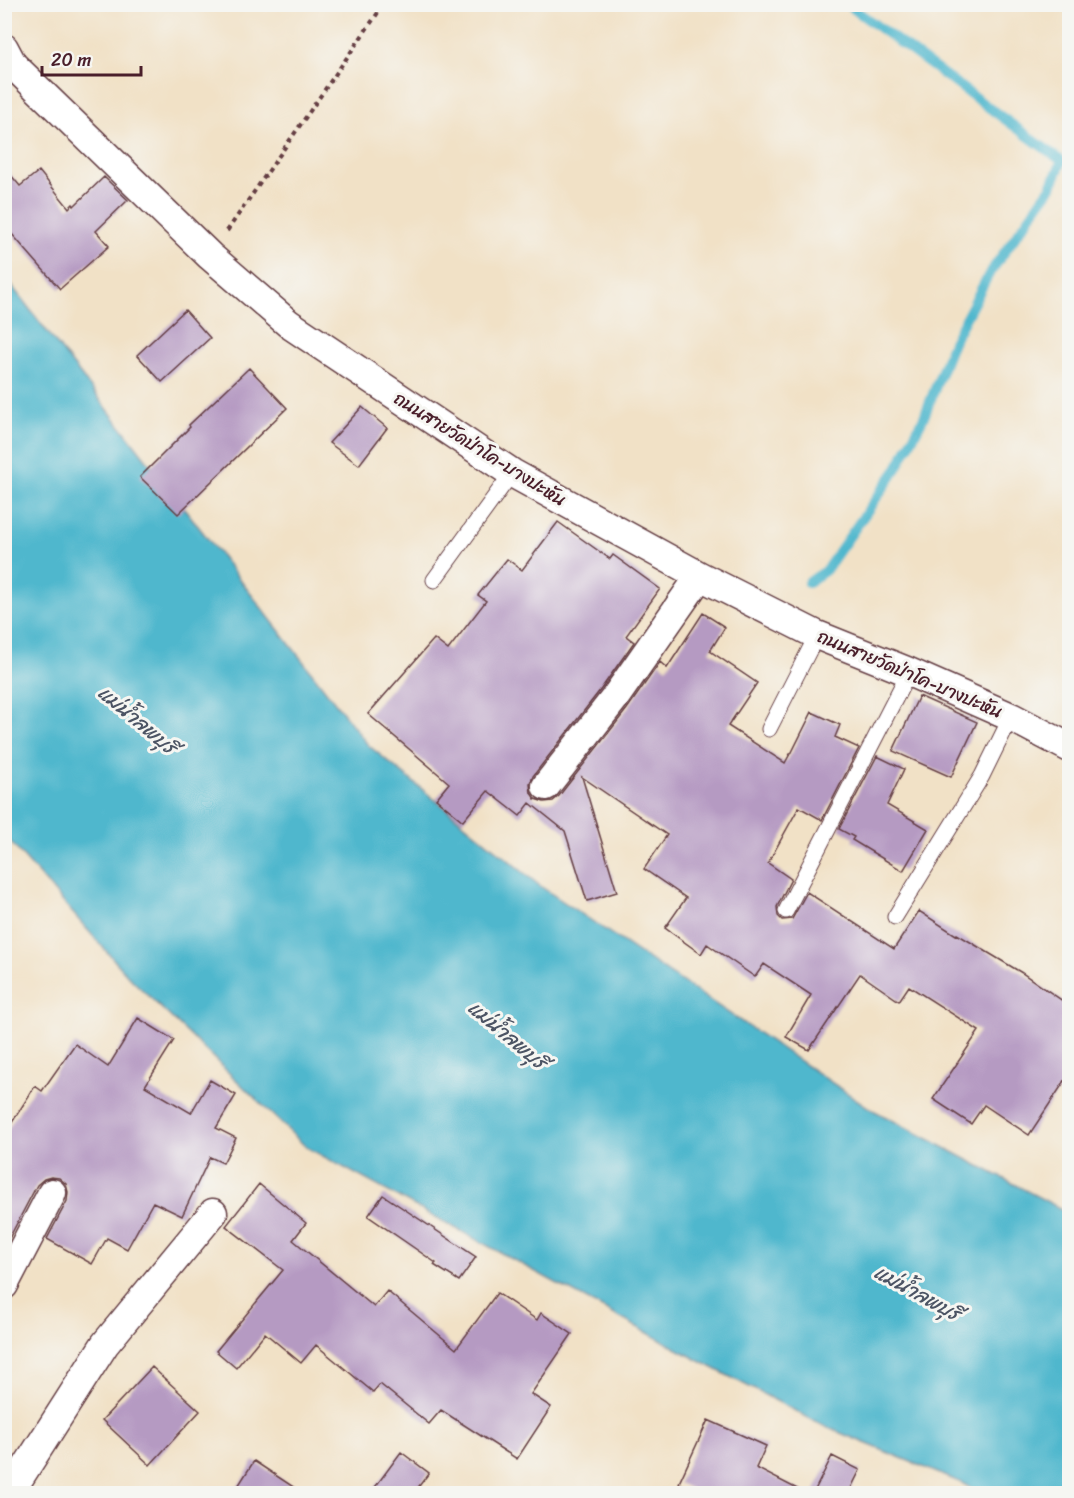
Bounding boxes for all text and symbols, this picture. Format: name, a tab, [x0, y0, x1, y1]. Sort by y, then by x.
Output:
scale bar	[42, 39, 141, 77]
text: 20 m	[51, 44, 91, 76]
street label: ถนนสายวัดป่าโค-บางปะหัน	[387, 383, 573, 515]
street label: ถนนสายวัดป่าโค-บางปะหัน	[812, 620, 1008, 728]
water label: แม่น้ำลพบุรี	[90, 676, 190, 768]
water label: แม่น้ำลพบุรี	[460, 991, 560, 1083]
water label: แม่น้ำลพบุรี	[867, 1255, 973, 1334]

